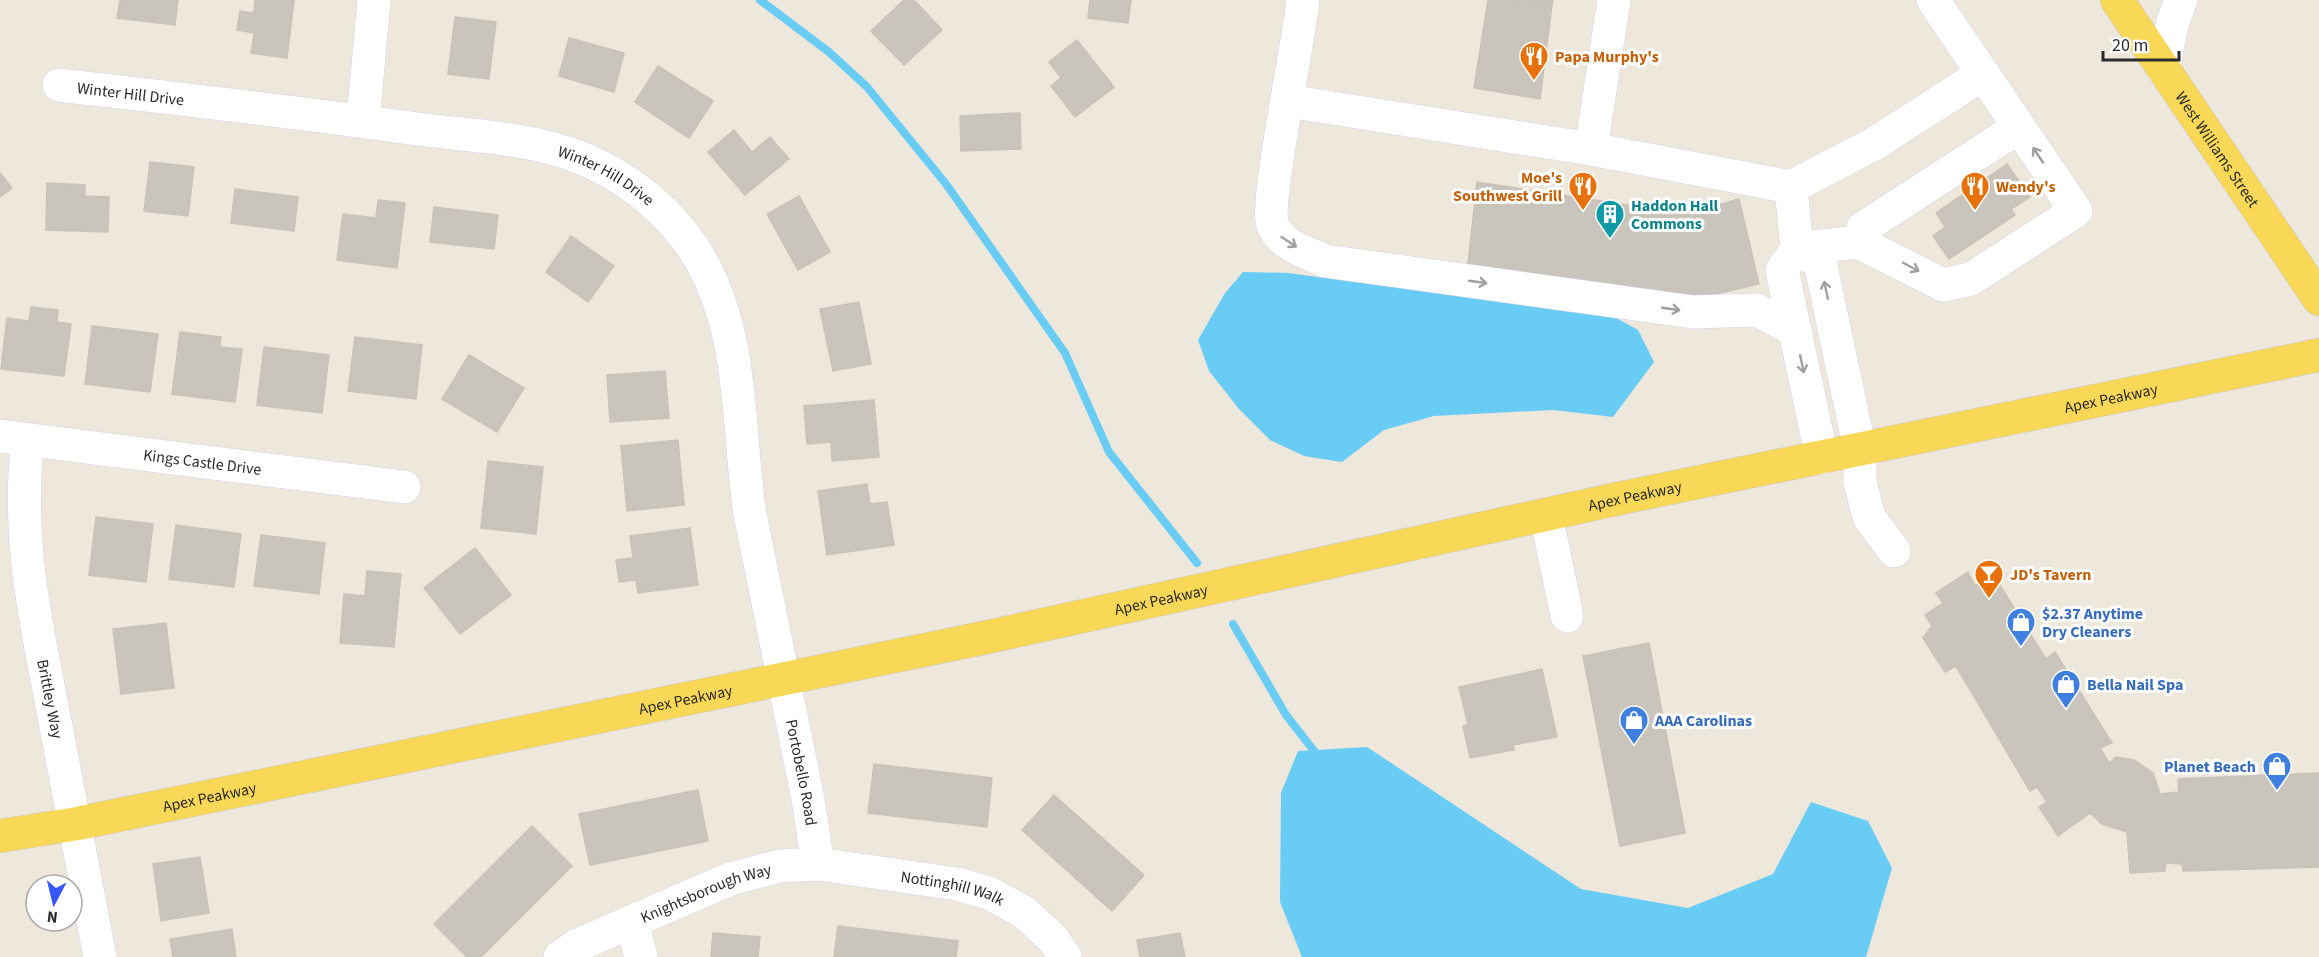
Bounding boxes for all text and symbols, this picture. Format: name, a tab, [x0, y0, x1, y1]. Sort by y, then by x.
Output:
scale bar	[2103, 24, 2180, 62]
text: 20 m	[2112, 33, 2148, 58]
restaurant icon: Papa Murphy's	[1518, 40, 1550, 82]
place label: Papa Murphy's	[1555, 46, 1659, 68]
street label: Winter Hill Drive	[76, 77, 185, 111]
street label: West Williams Street	[2170, 87, 2264, 213]
street label: Winter Hill Drive	[555, 141, 659, 211]
one-way arrow	[2032, 147, 2044, 164]
place label: Moe's Southwest Grill	[1453, 167, 1562, 207]
restaurant icon: Moe's Southwest Grill	[1567, 170, 1599, 212]
restaurant icon: Wendy's	[1959, 170, 1991, 212]
place label: Wendy's	[1996, 176, 2056, 198]
place label: Haddon Hall Commons	[1631, 195, 1719, 235]
building icon: Haddon Hall Commons	[1594, 198, 1626, 240]
one-way arrow	[1280, 236, 1297, 248]
one-way arrow	[1902, 261, 1919, 273]
one-way arrow	[1467, 276, 1487, 287]
one-way arrow	[1820, 281, 1831, 300]
one-way arrow	[1660, 303, 1680, 314]
one-way arrow	[1796, 354, 1808, 373]
street label: Apex Peakway	[2062, 378, 2160, 419]
street label: Kings Castle Drive	[142, 444, 263, 481]
street label: Apex Peakway	[1586, 476, 1684, 517]
bar icon: JD's Tavern	[1973, 558, 2005, 600]
place label: JD's Tavern	[2010, 564, 2091, 586]
street label: Apex Peakway	[1112, 579, 1210, 621]
place label: $2.37 Anytime Dry Cleaners	[2042, 603, 2143, 643]
shop icon: $2.37 Anytime Dry Cleaners	[2005, 606, 2037, 648]
street label: Brittley Way	[31, 657, 68, 741]
shop icon: Bella Nail Spa	[2050, 668, 2082, 710]
place label: Bella Nail Spa	[2087, 674, 2183, 696]
street label: Apex Peakway	[637, 680, 735, 720]
shop icon: AAA Carolinas	[1618, 704, 1650, 746]
place label: AAA Carolinas	[1654, 710, 1752, 732]
street label: Portobello Road	[780, 717, 822, 827]
shop icon: Planet Beach	[2261, 750, 2293, 792]
place label: Planet Beach	[2164, 756, 2256, 778]
street label: Apex Peakway	[161, 777, 259, 818]
street label: Knightsborough Way	[637, 859, 774, 929]
street label: Nottinghill Walk	[899, 866, 1008, 911]
north arrow	[24, 873, 84, 933]
text: N	[46, 905, 59, 928]

